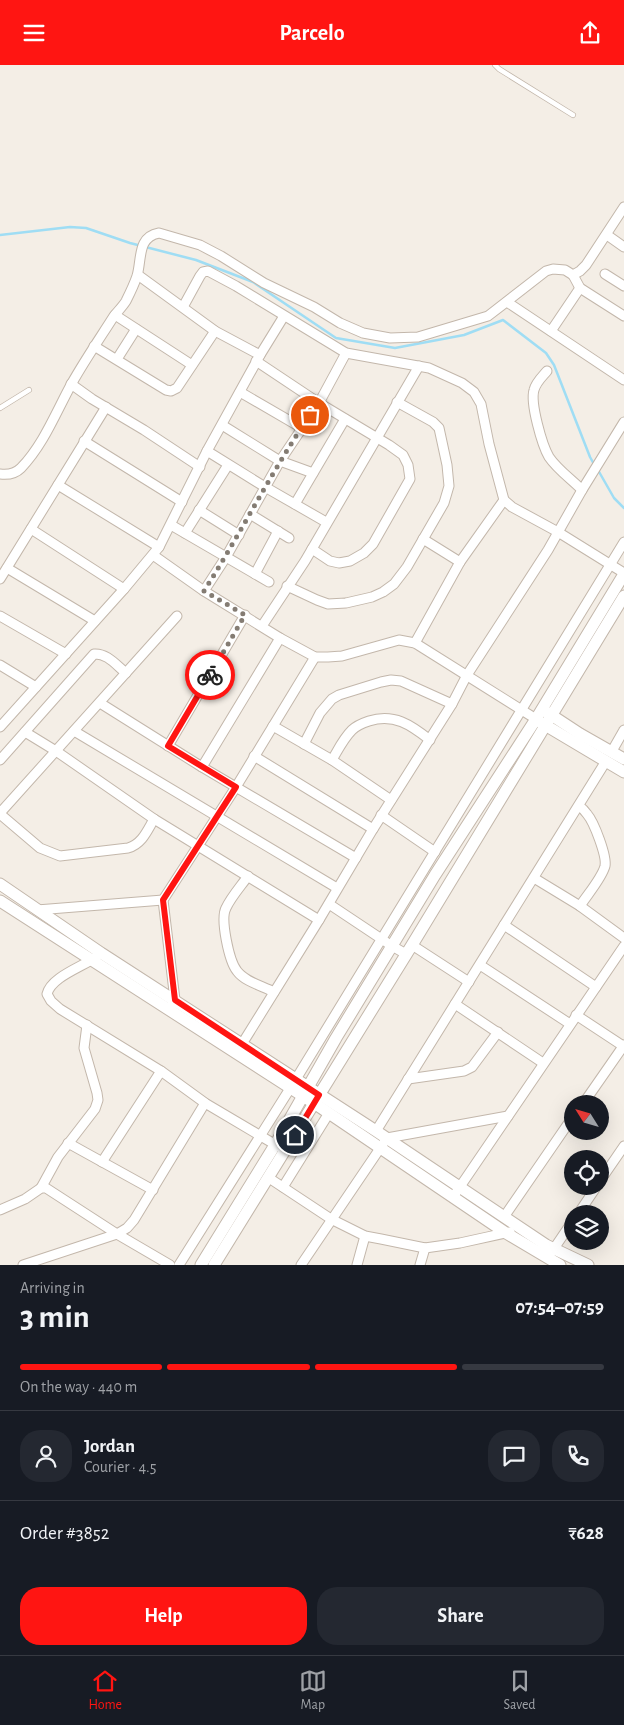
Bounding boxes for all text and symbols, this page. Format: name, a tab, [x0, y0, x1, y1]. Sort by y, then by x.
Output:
icon: menu	[20, 19, 48, 47]
icon: share	[576, 19, 604, 47]
text: Parcelo	[279, 22, 345, 44]
pin	[289, 394, 331, 436]
icon: bag	[296, 401, 324, 429]
courier	[185, 650, 235, 700]
icon: bike	[196, 661, 224, 689]
north arrow	[564, 1095, 609, 1140]
map controls	[564, 1095, 609, 1250]
pin	[274, 1114, 316, 1156]
icon: home	[281, 1121, 309, 1149]
button: locate	[564, 1150, 609, 1195]
button: layers	[564, 1205, 609, 1250]
text: Arriving in	[20, 1280, 85, 1296]
text: 07:54–07:59	[515, 1298, 604, 1317]
text: 3 min	[20, 1301, 90, 1333]
text: On the way · 440 m	[20, 1379, 137, 1395]
button: person	[20, 1430, 72, 1482]
button: chat	[488, 1430, 540, 1482]
button: phone	[552, 1430, 604, 1482]
text: Jordan	[84, 1437, 135, 1456]
text: Courier · 4.5	[84, 1459, 156, 1475]
text: Order #3852	[20, 1524, 109, 1543]
text: ₹628	[569, 1524, 604, 1543]
button: Help	[20, 1587, 307, 1645]
button: Share	[317, 1587, 604, 1645]
tab: Home	[88, 1667, 122, 1714]
tab: Map	[299, 1667, 327, 1714]
tab: Saved	[504, 1667, 536, 1714]

